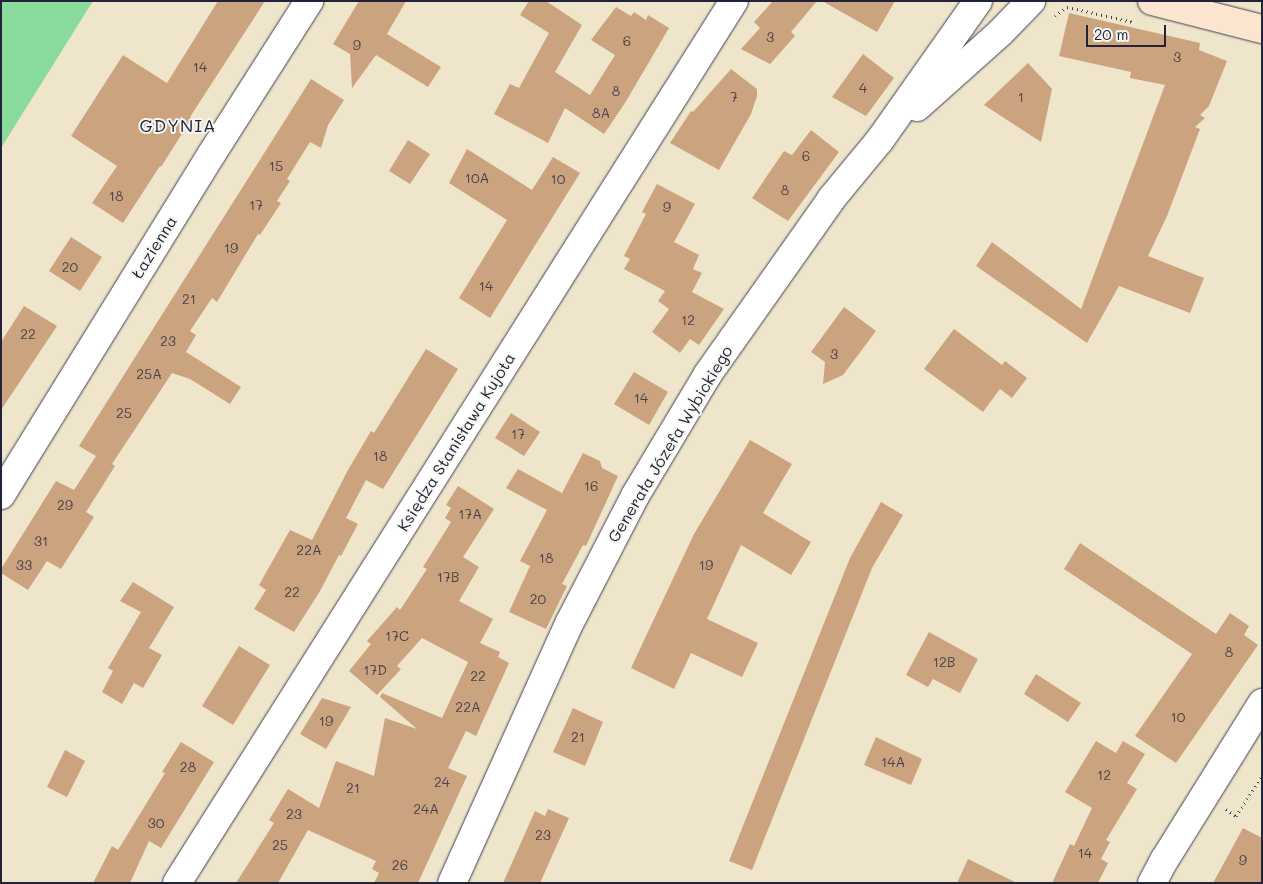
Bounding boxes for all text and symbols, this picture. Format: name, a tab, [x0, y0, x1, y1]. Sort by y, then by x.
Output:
scale bar	[1088, 15, 1168, 47]
text: 20 m	[1094, 24, 1128, 44]
house number: 3	[766, 29, 774, 45]
house number: 6	[623, 33, 631, 49]
house number: 9	[353, 37, 361, 53]
house number: 3	[1173, 49, 1181, 65]
house number: 14	[193, 59, 207, 75]
house number: 4	[859, 80, 867, 96]
house number: 8	[612, 83, 620, 99]
house number: 7	[730, 89, 738, 105]
house number: 1	[1018, 89, 1024, 105]
house number: 8A	[592, 105, 610, 121]
district label: GDYNIA	[139, 114, 217, 136]
house number: 6	[802, 148, 810, 164]
house number: 15	[269, 158, 283, 174]
house number: 10A	[465, 170, 489, 186]
house number: 10	[551, 171, 565, 187]
house number: 8	[781, 182, 789, 198]
house number: 18	[109, 188, 123, 204]
house number: 17	[249, 197, 263, 213]
house number: 9	[663, 199, 671, 215]
street label: Łazienna	[127, 212, 181, 282]
house number: 19	[224, 240, 238, 256]
house number: 20	[62, 259, 78, 275]
house number: 14	[479, 278, 493, 294]
house number: 21	[182, 291, 196, 307]
house number: 12	[681, 312, 695, 328]
house number: 22	[20, 326, 36, 342]
house number: 23	[160, 333, 176, 349]
street label: Generała Józefa Wybickiego	[604, 342, 736, 546]
house number: 3	[830, 346, 838, 362]
street label: Księdza Stanisława Kujota	[393, 349, 519, 535]
house number: 25A	[136, 366, 162, 382]
house number: 14	[634, 390, 648, 406]
house number: 25	[116, 405, 132, 421]
house number: 17	[511, 426, 525, 442]
house number: 18	[373, 448, 387, 464]
house number: 16	[584, 478, 598, 494]
house number: 29	[57, 497, 73, 513]
house number: 17A	[458, 506, 482, 522]
house number: 31	[34, 533, 48, 549]
house number: 22A	[296, 542, 322, 558]
house number: 18	[539, 550, 553, 566]
house number: 33	[16, 557, 32, 573]
house number: 19	[699, 557, 713, 573]
house number: 17B	[437, 569, 459, 585]
house number: 22	[284, 584, 300, 600]
house number: 20	[530, 591, 546, 607]
house number: 17C	[385, 628, 409, 644]
house number: 8	[1225, 644, 1233, 660]
house number: 12B	[933, 654, 955, 670]
house number: 17D	[363, 662, 387, 678]
house number: 22	[470, 668, 486, 684]
house number: 22A	[455, 699, 481, 715]
house number: 10	[1171, 709, 1185, 725]
house number: 19	[319, 713, 333, 729]
house number: 21	[571, 729, 585, 745]
house number: 14A	[881, 754, 905, 770]
house number: 28	[180, 759, 196, 775]
house number: 12	[1097, 767, 1111, 783]
house number: 24	[434, 774, 450, 790]
house number: 21	[346, 780, 360, 796]
house number: 24A	[413, 801, 439, 817]
house number: 23	[286, 806, 302, 822]
house number: 30	[148, 815, 164, 831]
house number: 23	[535, 827, 551, 843]
house number: 25	[272, 837, 288, 853]
house number: 14	[1078, 845, 1092, 861]
house number: 9	[1239, 852, 1247, 868]
house number: 26	[392, 857, 408, 873]

